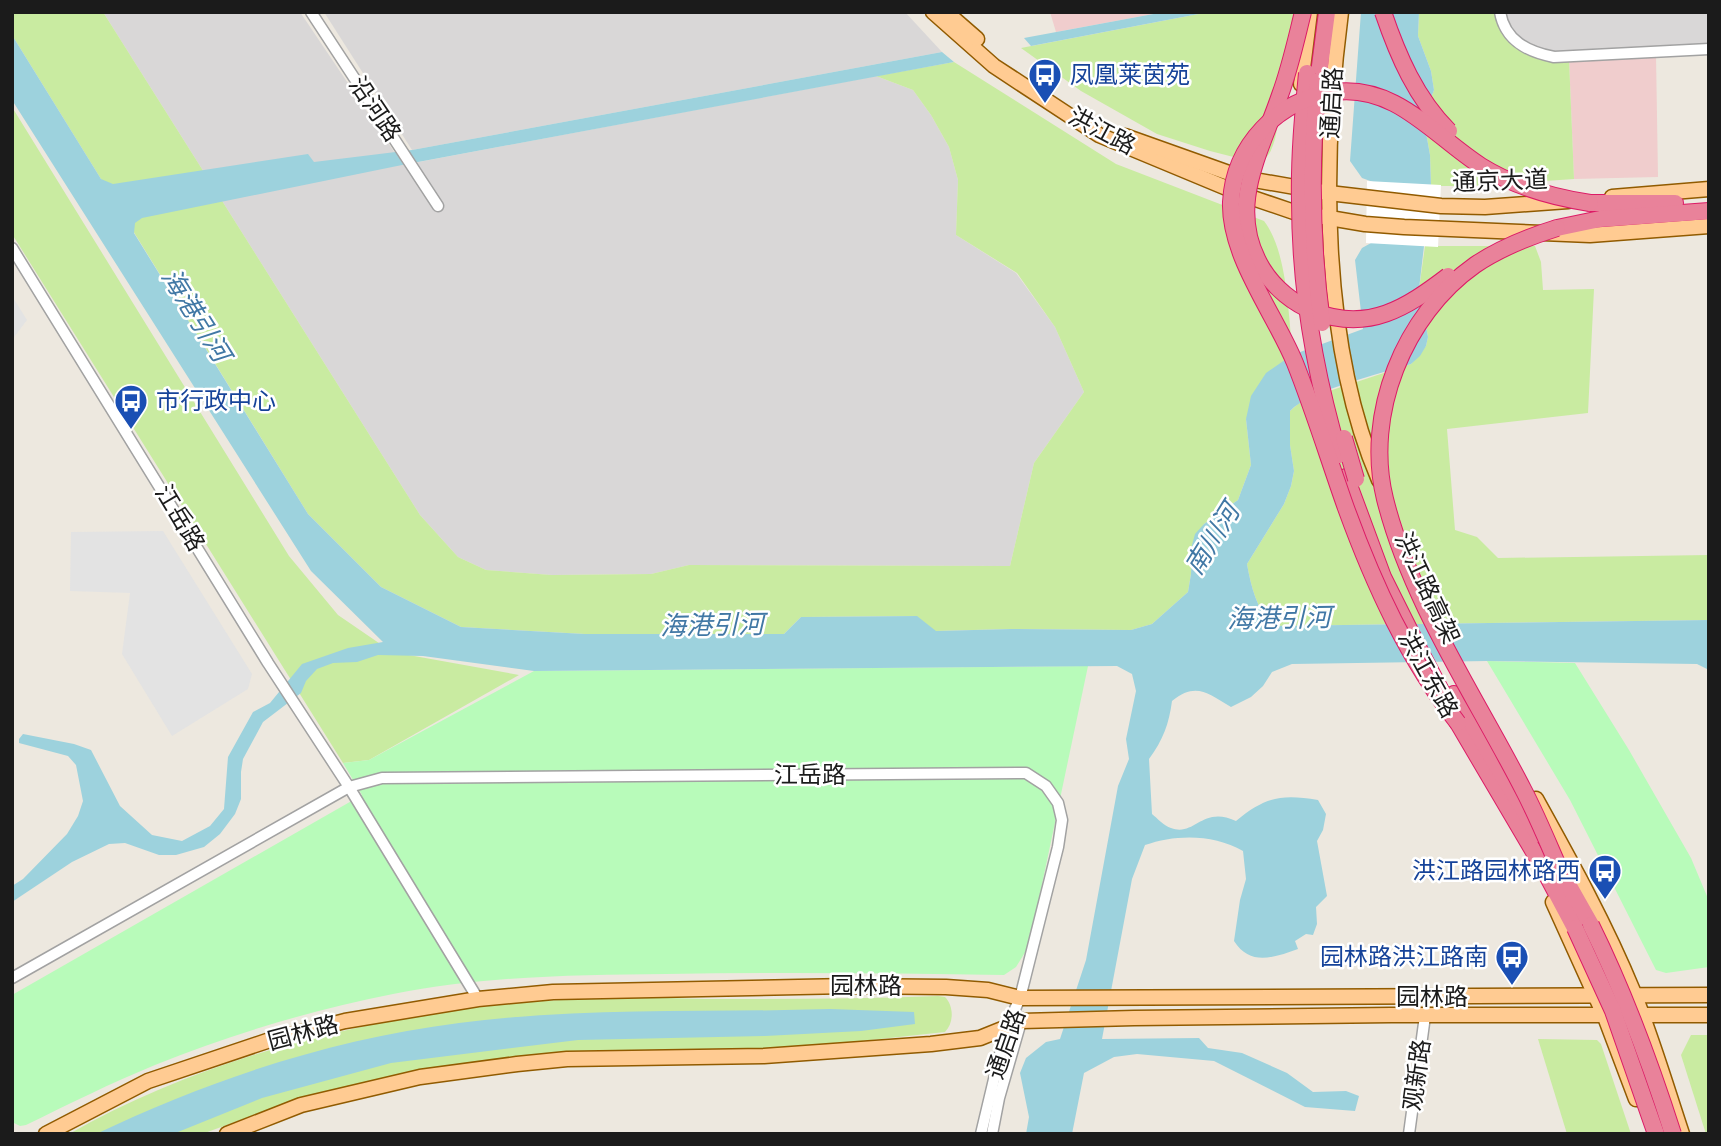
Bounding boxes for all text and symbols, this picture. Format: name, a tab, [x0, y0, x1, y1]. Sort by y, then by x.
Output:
bus stop icon: 凤凰莱茵苑	[1026, 56, 1064, 105]
place label: 凤凰莱茵苑	[1070, 58, 1190, 90]
street label: 通启路	[1313, 66, 1349, 140]
street label: 沿河路	[342, 70, 409, 147]
street label: 洪江路	[1063, 99, 1142, 161]
street label: 通京大道	[1451, 162, 1548, 198]
water label: 海港引河	[154, 261, 241, 372]
bus stop icon: 市行政中心	[112, 382, 150, 431]
place label: 市行政中心	[156, 384, 276, 416]
street label: 江岳路	[149, 478, 213, 557]
water label: 南川河	[1176, 492, 1250, 581]
street label: 洪江路高架	[1388, 526, 1468, 649]
water label: 海港引河	[1227, 599, 1336, 636]
water label: 海港引河	[660, 606, 769, 643]
street label: 洪江东路	[1392, 624, 1466, 723]
street label: 江岳路	[774, 758, 846, 790]
bus stop icon: 洪江路园林路西	[1586, 852, 1624, 901]
place label: 洪江路园林路西	[1412, 854, 1580, 886]
bus stop icon: 园林路洪江路南	[1493, 938, 1531, 987]
place label: 园林路洪江路南	[1320, 940, 1488, 972]
street label: 园林路	[830, 969, 902, 1001]
street label: 园林路	[1396, 980, 1468, 1012]
street label: 通启路	[978, 1004, 1032, 1083]
street label: 园林路	[264, 1007, 342, 1057]
street label: 观新路	[1395, 1037, 1437, 1113]

